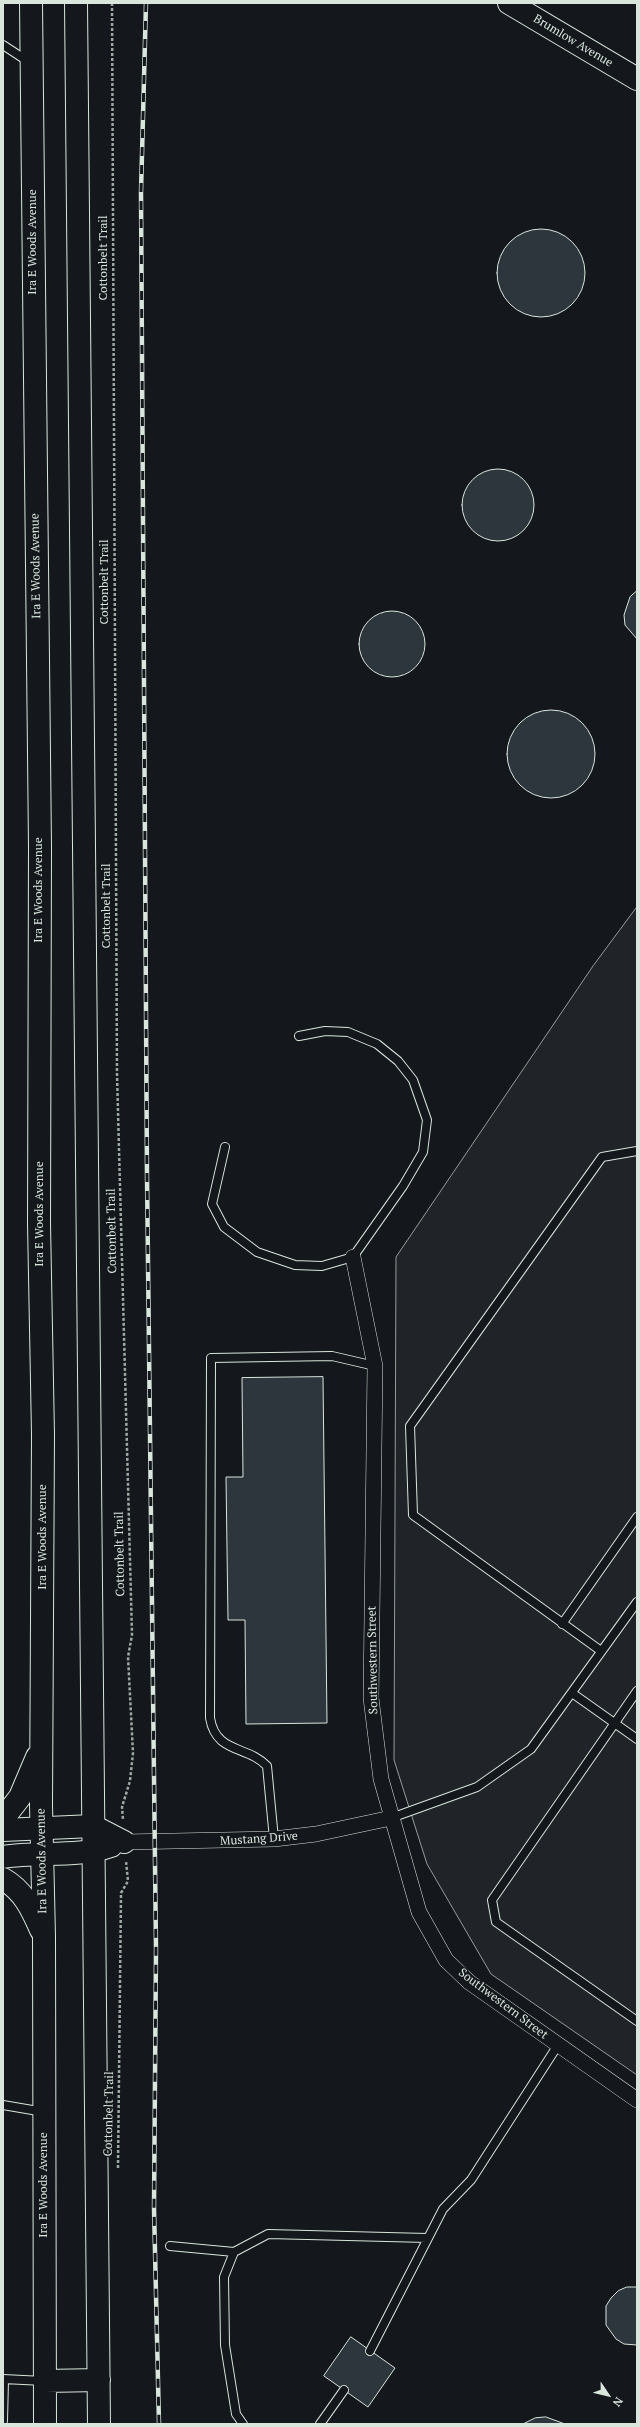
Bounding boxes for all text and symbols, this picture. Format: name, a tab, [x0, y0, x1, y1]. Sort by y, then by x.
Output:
street label: Brumlow Avenue	[531, 12, 615, 70]
street label: Ira E Woods Avenue	[26, 189, 40, 295]
street label: Cottonbelt Trail	[97, 215, 111, 301]
street label: Ira E Woods Avenue	[28, 513, 44, 619]
street label: Cottonbelt Trail	[98, 539, 112, 625]
street label: Ira E Woods Avenue	[32, 837, 46, 943]
street label: Cottonbelt Trail	[100, 863, 114, 949]
street label: Ira E Woods Avenue	[33, 1161, 47, 1267]
street label: Cottonbelt Trail	[104, 1188, 120, 1274]
street label: Ira E Woods Avenue	[36, 1484, 50, 1590]
street label: Cottonbelt Trail	[112, 1511, 128, 1597]
street label: Southwestern Street	[365, 1606, 381, 1714]
street label: Ira E Woods Avenue	[34, 1808, 50, 1914]
street label: Mustang Drive	[220, 1829, 298, 1849]
street label: Southwestern Street	[455, 1966, 551, 2042]
street label: Cottonbelt Trail	[101, 2071, 117, 2157]
street label: Ira E Woods Avenue	[37, 2132, 51, 2238]
north arrow	[588, 2375, 628, 2415]
text: N	[610, 2394, 626, 2409]

